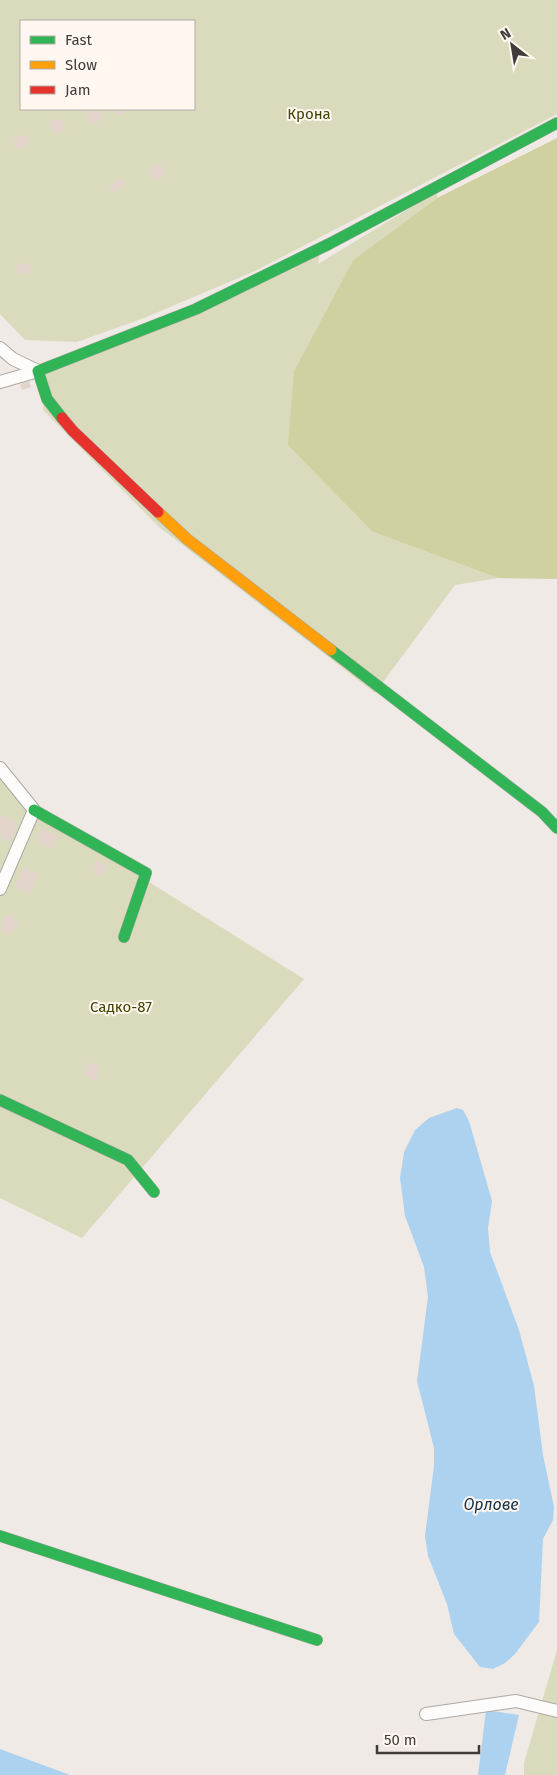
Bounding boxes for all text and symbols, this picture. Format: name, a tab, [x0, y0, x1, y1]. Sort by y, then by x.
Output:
legend	[20, 20, 195, 110]
north arrow	[487, 20, 537, 70]
text: N	[497, 25, 514, 44]
text: Fast	[65, 31, 92, 49]
text: Slow	[65, 56, 97, 74]
text: Jam	[65, 81, 91, 99]
park label: Крона	[287, 105, 331, 123]
park label: Садко-87	[90, 998, 152, 1016]
water label: Орлове	[463, 1495, 519, 1514]
scale bar	[377, 1722, 480, 1754]
text: 50 m	[384, 1731, 417, 1749]

